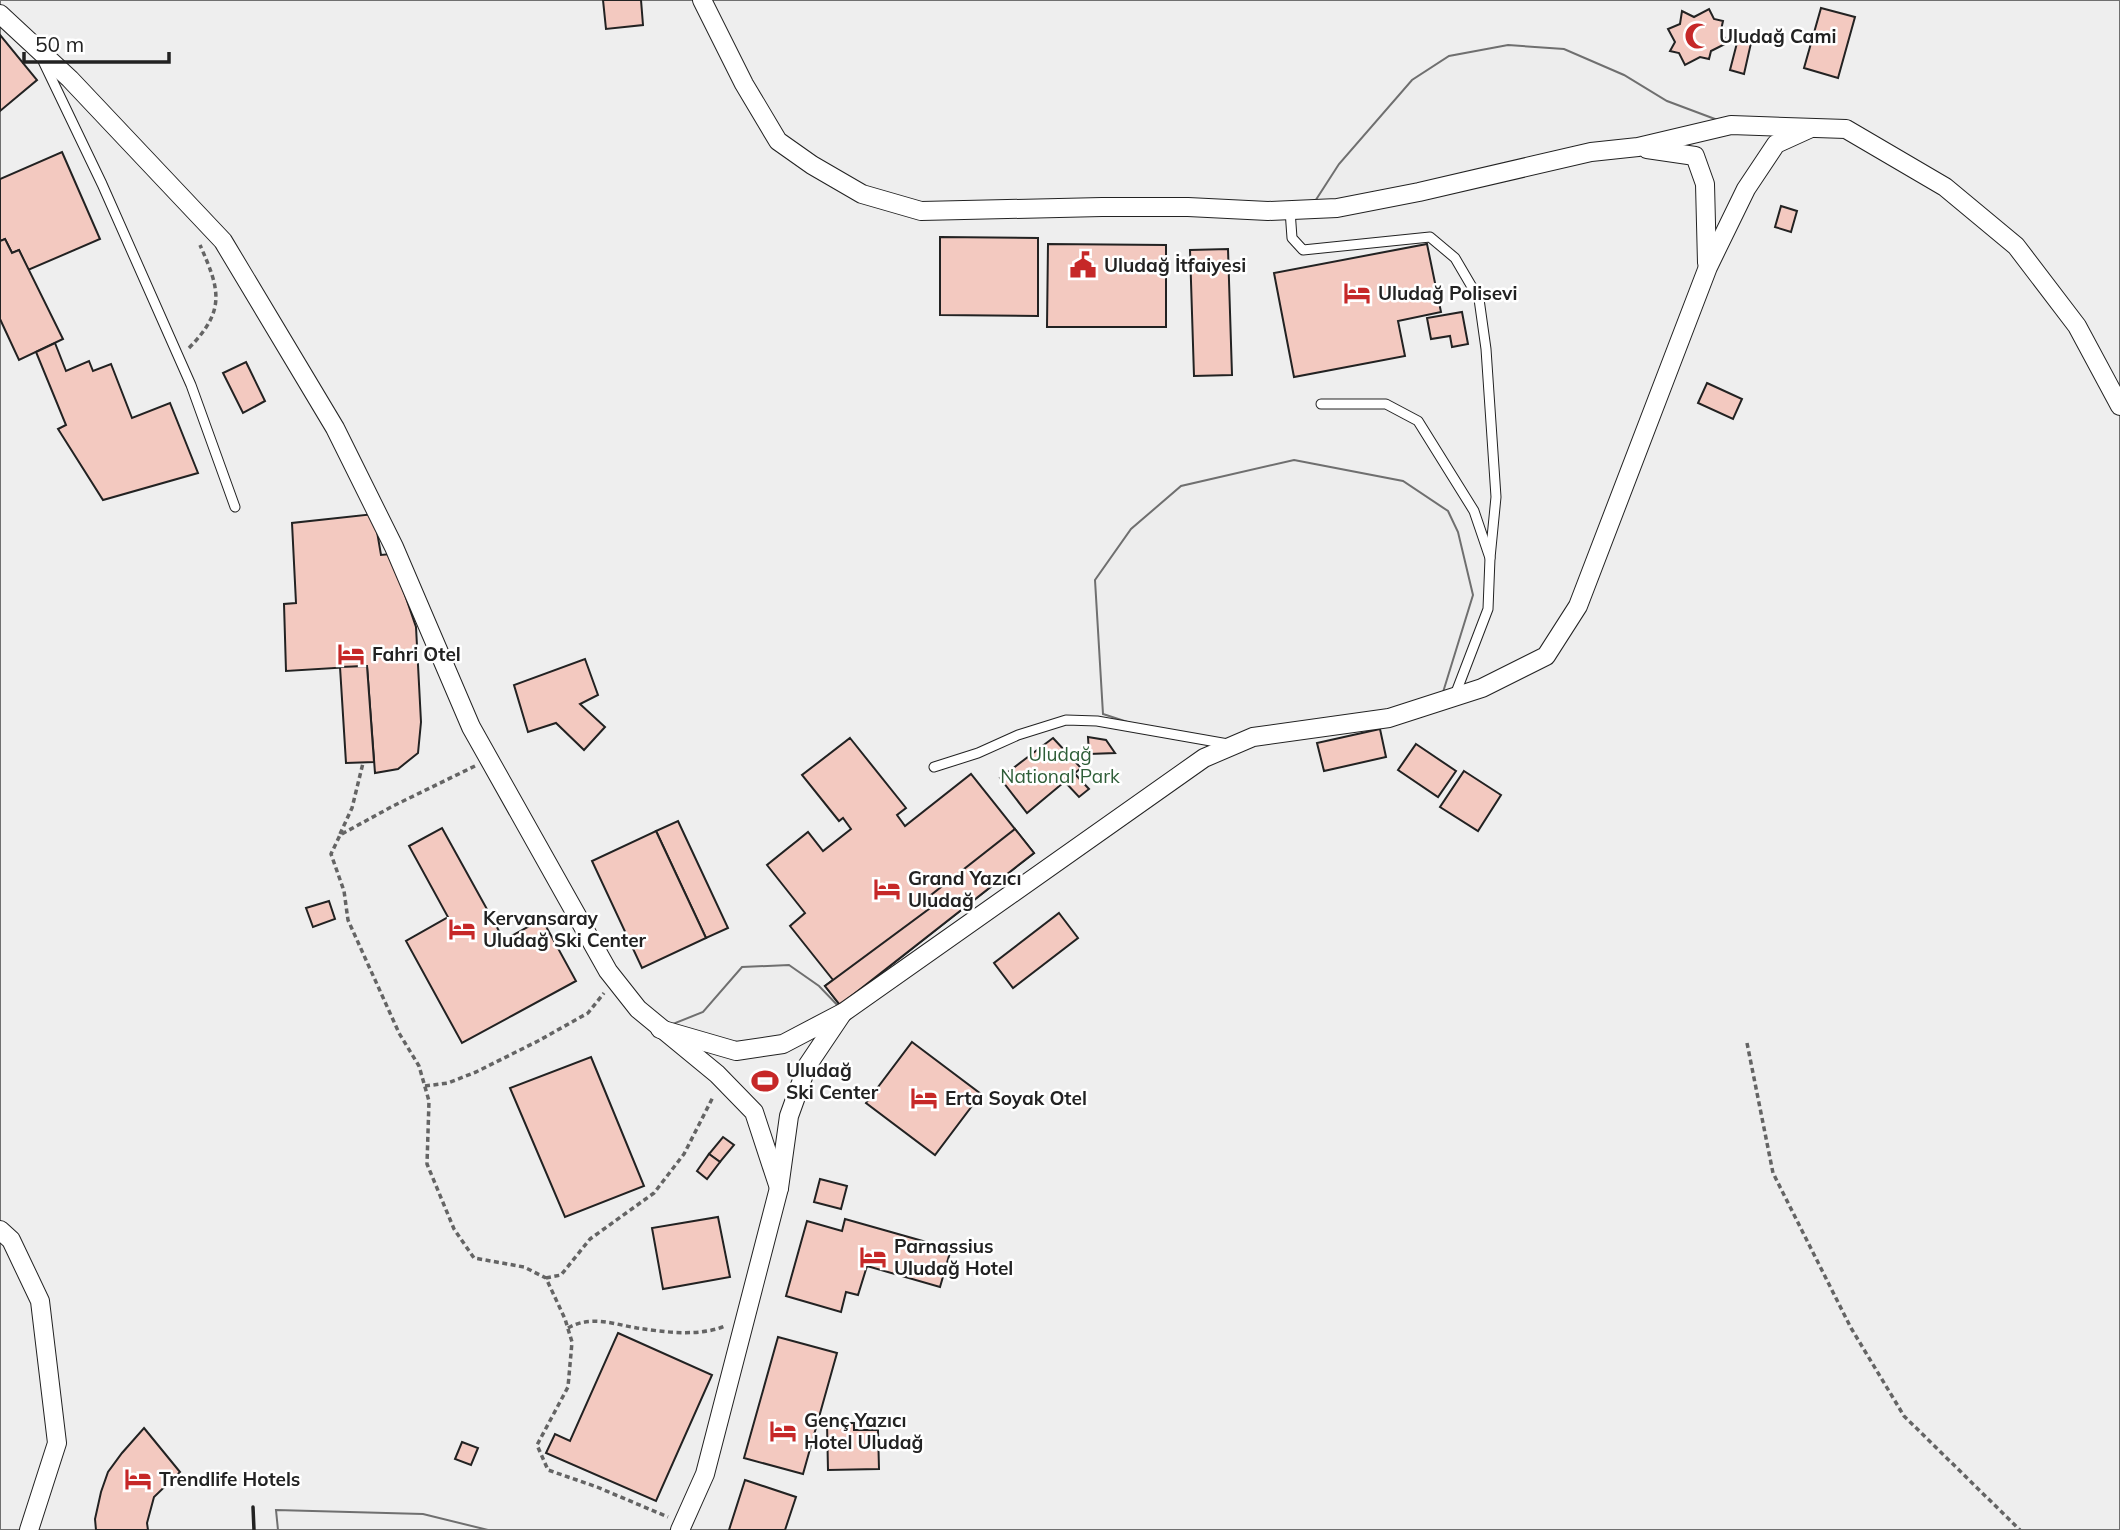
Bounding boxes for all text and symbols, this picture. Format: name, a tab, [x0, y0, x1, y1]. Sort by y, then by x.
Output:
scale bar	[24, 21, 170, 65]
mosque icon: Uludağ Cami	[1683, 21, 1713, 51]
place label: Uludağ Cami	[1719, 24, 1836, 48]
text: 50 m	[35, 31, 84, 57]
public building icon: Uludağ İtfaiyesi	[1068, 250, 1098, 280]
place label: Uludağ İtfaiyesi	[1104, 253, 1246, 277]
hotel icon: Uludağ Polisevi	[1342, 278, 1372, 308]
place label: Uludağ Polisevi	[1378, 281, 1517, 305]
hotel icon: Fahri Otel	[336, 639, 366, 669]
place label: Fahri Otel	[372, 642, 461, 666]
park label: Uludağ National Park	[1000, 742, 1120, 788]
place label: Grand Yazıcı Uludağ	[908, 866, 1021, 912]
hotel icon: Grand Yazıcı Uludağ	[872, 874, 902, 904]
place label: Kervansaray Uludağ Ski Center	[483, 906, 647, 952]
hotel icon: Kervansaray Uludağ Ski Center	[447, 914, 477, 944]
place label: Uludağ Ski Center	[786, 1058, 879, 1104]
sports icon: Uludağ Ski Center	[750, 1066, 780, 1096]
hotel icon: Erta Soyak Otel	[909, 1083, 939, 1113]
place label: Erta Soyak Otel	[945, 1086, 1087, 1110]
place label: Parnassius Uludağ Hotel	[894, 1234, 1013, 1280]
hotel icon: Parnassius Uludağ Hotel	[858, 1242, 888, 1272]
place label: Genç Yazıcı Hotel Uludağ	[804, 1408, 923, 1454]
hotel icon: Genç Yazıcı Hotel Uludağ	[768, 1416, 798, 1446]
hotel icon: Trendlife Hotels	[123, 1464, 153, 1494]
place label: Trendlife Hotels	[159, 1467, 300, 1491]

